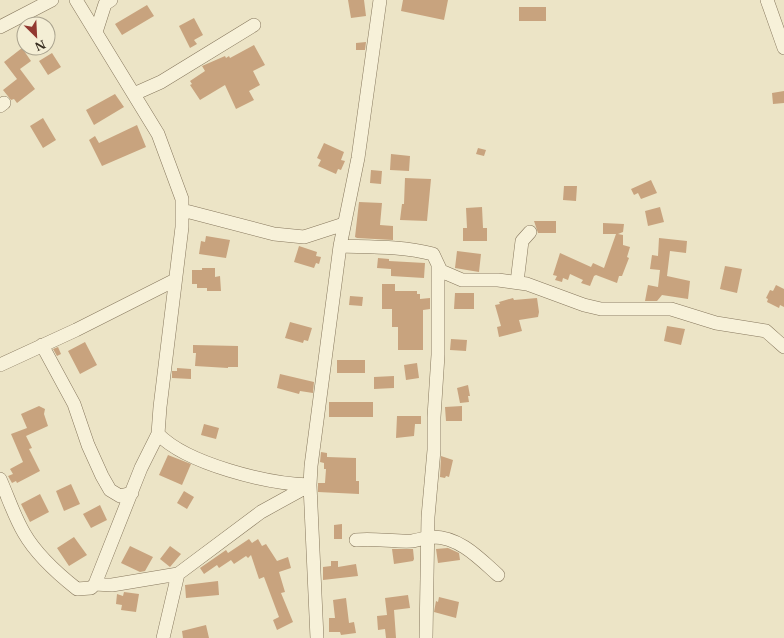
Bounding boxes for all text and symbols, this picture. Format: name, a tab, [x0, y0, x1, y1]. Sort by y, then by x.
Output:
north arrow	[16, 16, 56, 56]
text: N	[32, 37, 48, 54]

